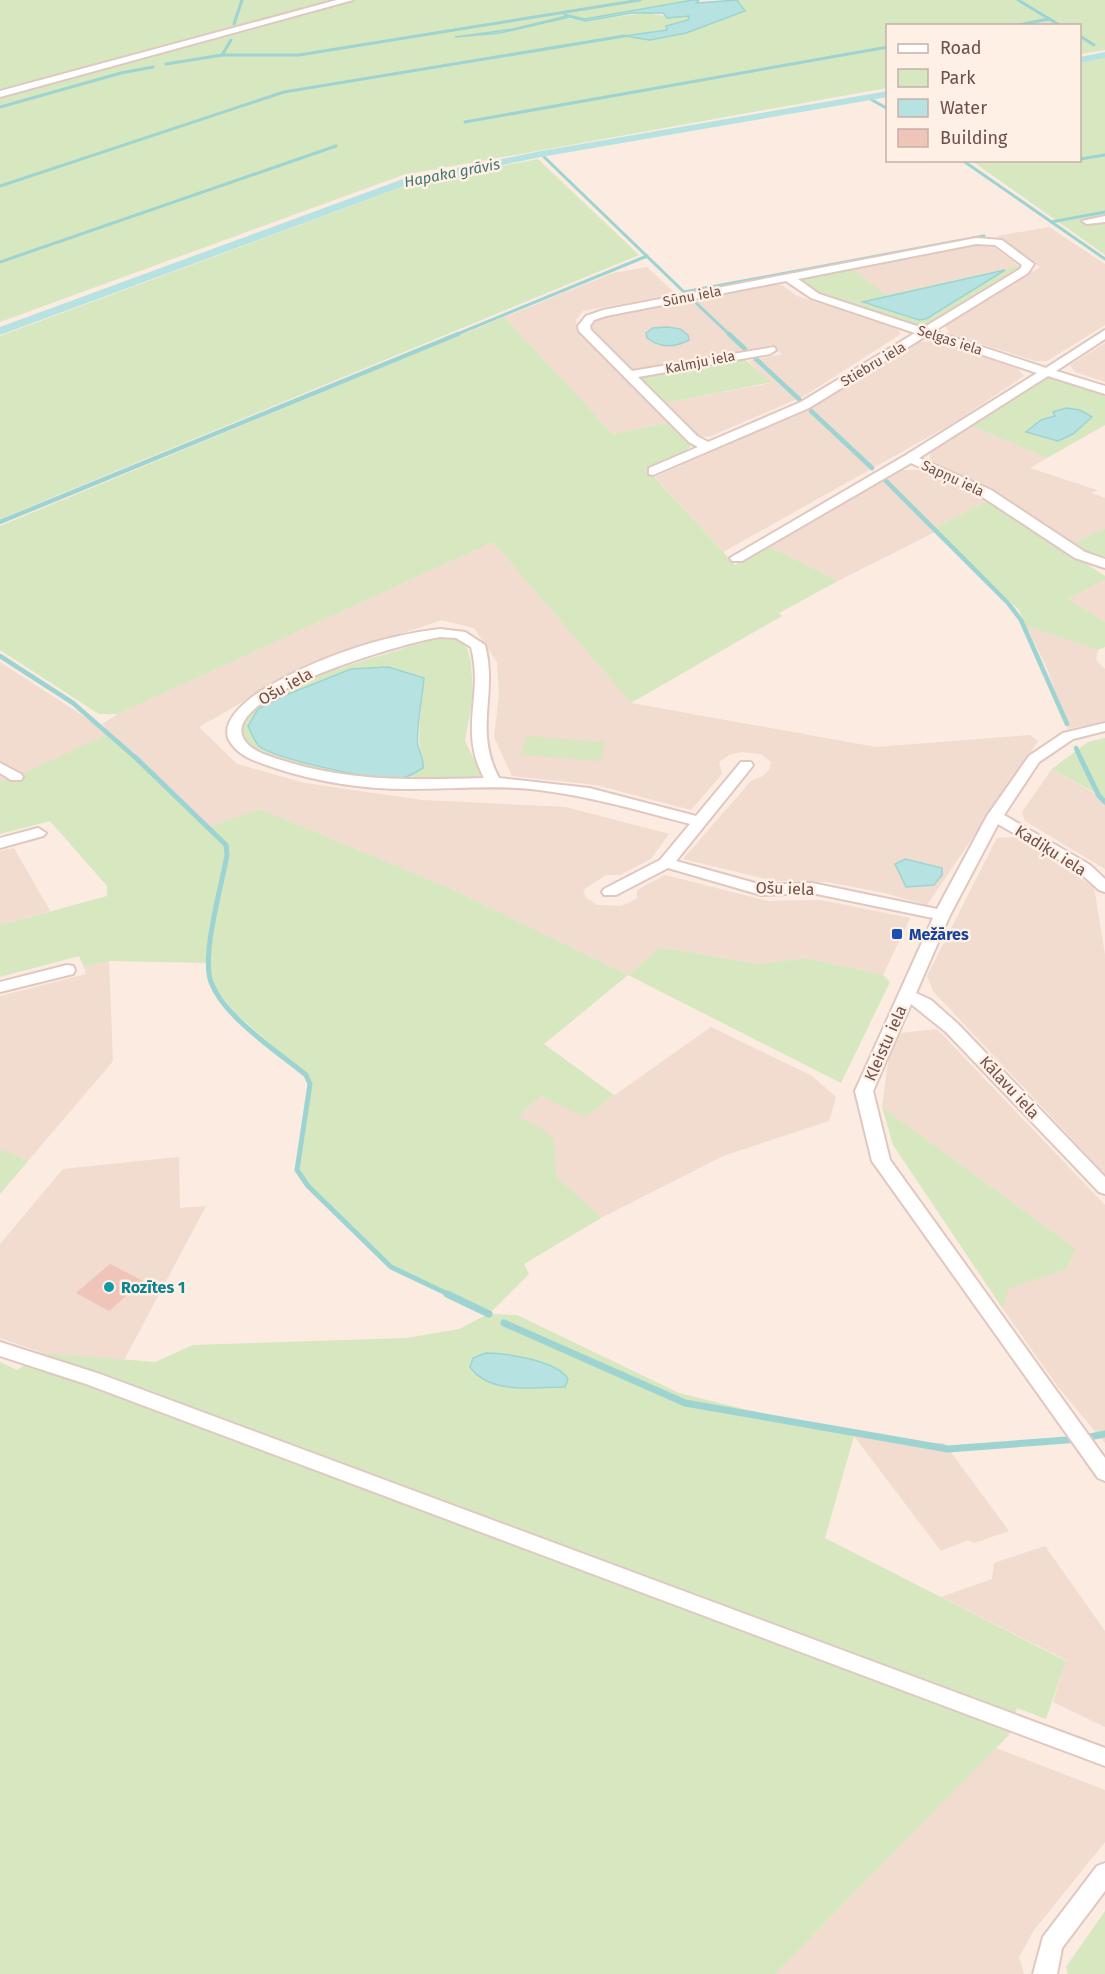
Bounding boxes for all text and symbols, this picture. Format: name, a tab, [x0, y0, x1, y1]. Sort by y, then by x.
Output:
legend	[886, 24, 1081, 162]
text: Road	[940, 37, 982, 59]
text: Park	[940, 67, 976, 89]
text: Water	[940, 97, 987, 119]
text: Building	[940, 127, 1008, 149]
water label: Hapaka grāvis	[403, 155, 502, 191]
street label: Sūnu iela	[661, 283, 723, 310]
street label: Selgas iela	[915, 322, 984, 359]
street label: Stiebru iela	[838, 338, 909, 391]
street label: Kalmju iela	[664, 347, 736, 378]
street label: Sapņu iela	[918, 457, 987, 501]
street label: Ošu iela	[255, 664, 315, 709]
street label: Kadiķu iela	[1011, 821, 1090, 881]
street label: Ošu iela	[755, 878, 815, 899]
place label: Mežāres	[909, 925, 969, 944]
marker: Mežāres	[890, 927, 904, 941]
street label: Kleistu iela	[860, 1003, 911, 1084]
street label: Kālavu iela	[976, 1052, 1043, 1123]
place label: Rozītes 1	[121, 1278, 185, 1297]
marker: Rozītes 1	[102, 1280, 116, 1294]

